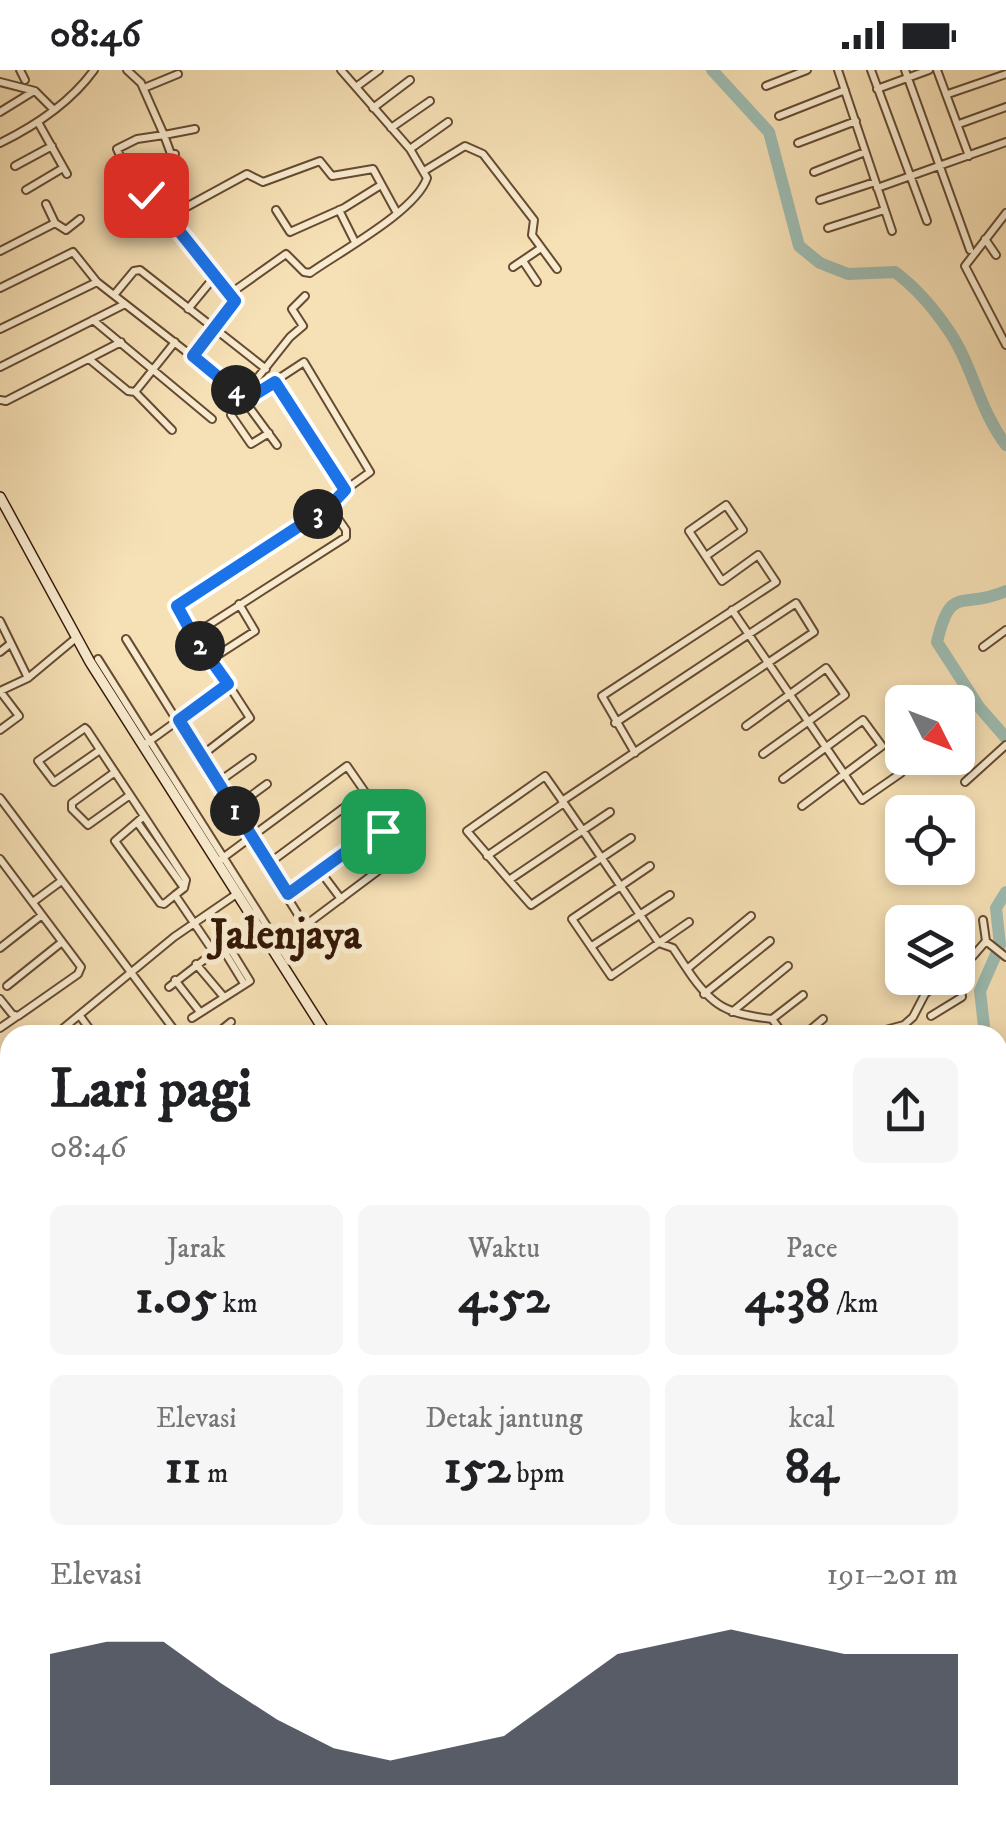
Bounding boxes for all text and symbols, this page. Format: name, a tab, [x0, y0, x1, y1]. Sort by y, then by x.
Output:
text: 08:46	[50, 11, 141, 59]
pin	[104, 153, 189, 238]
icon: check	[119, 168, 174, 223]
pin: 4	[211, 365, 261, 415]
text: 4	[228, 372, 244, 407]
pin: 3	[293, 489, 343, 539]
text: 3	[313, 496, 323, 531]
pin: 2	[175, 621, 225, 671]
text: 2	[193, 628, 207, 663]
north arrow	[885, 685, 975, 775]
map controls	[885, 685, 975, 995]
pin: 1	[210, 786, 260, 836]
pin	[341, 789, 426, 874]
text: 1	[230, 793, 240, 828]
button: locate	[885, 795, 975, 885]
icon: arrive	[356, 804, 411, 859]
button: layers	[885, 905, 975, 995]
district label: Jalenjaya	[206, 910, 363, 962]
text: Lari pagi	[50, 1056, 251, 1125]
button: share	[853, 1058, 958, 1163]
text: 08:46	[50, 1128, 127, 1168]
text: Jarak	[167, 1231, 226, 1266]
text: Waktu	[468, 1231, 540, 1266]
text: Pace	[786, 1231, 838, 1266]
text: 1.05	[135, 1266, 217, 1329]
text: 4:52	[458, 1266, 550, 1329]
text: 4:38	[745, 1266, 830, 1329]
text: km	[217, 1286, 258, 1321]
text: /km	[830, 1286, 879, 1321]
text: Elevasi	[156, 1401, 237, 1436]
text: Detak jantung	[425, 1401, 583, 1436]
text: kcal	[789, 1401, 835, 1436]
text: 11	[164, 1436, 201, 1499]
text: 152	[443, 1436, 511, 1499]
text: 84	[785, 1436, 839, 1499]
text: m	[201, 1456, 228, 1491]
text: bpm	[511, 1456, 565, 1491]
text: Elevasi	[50, 1555, 142, 1595]
text: 191–201 m	[826, 1555, 958, 1595]

